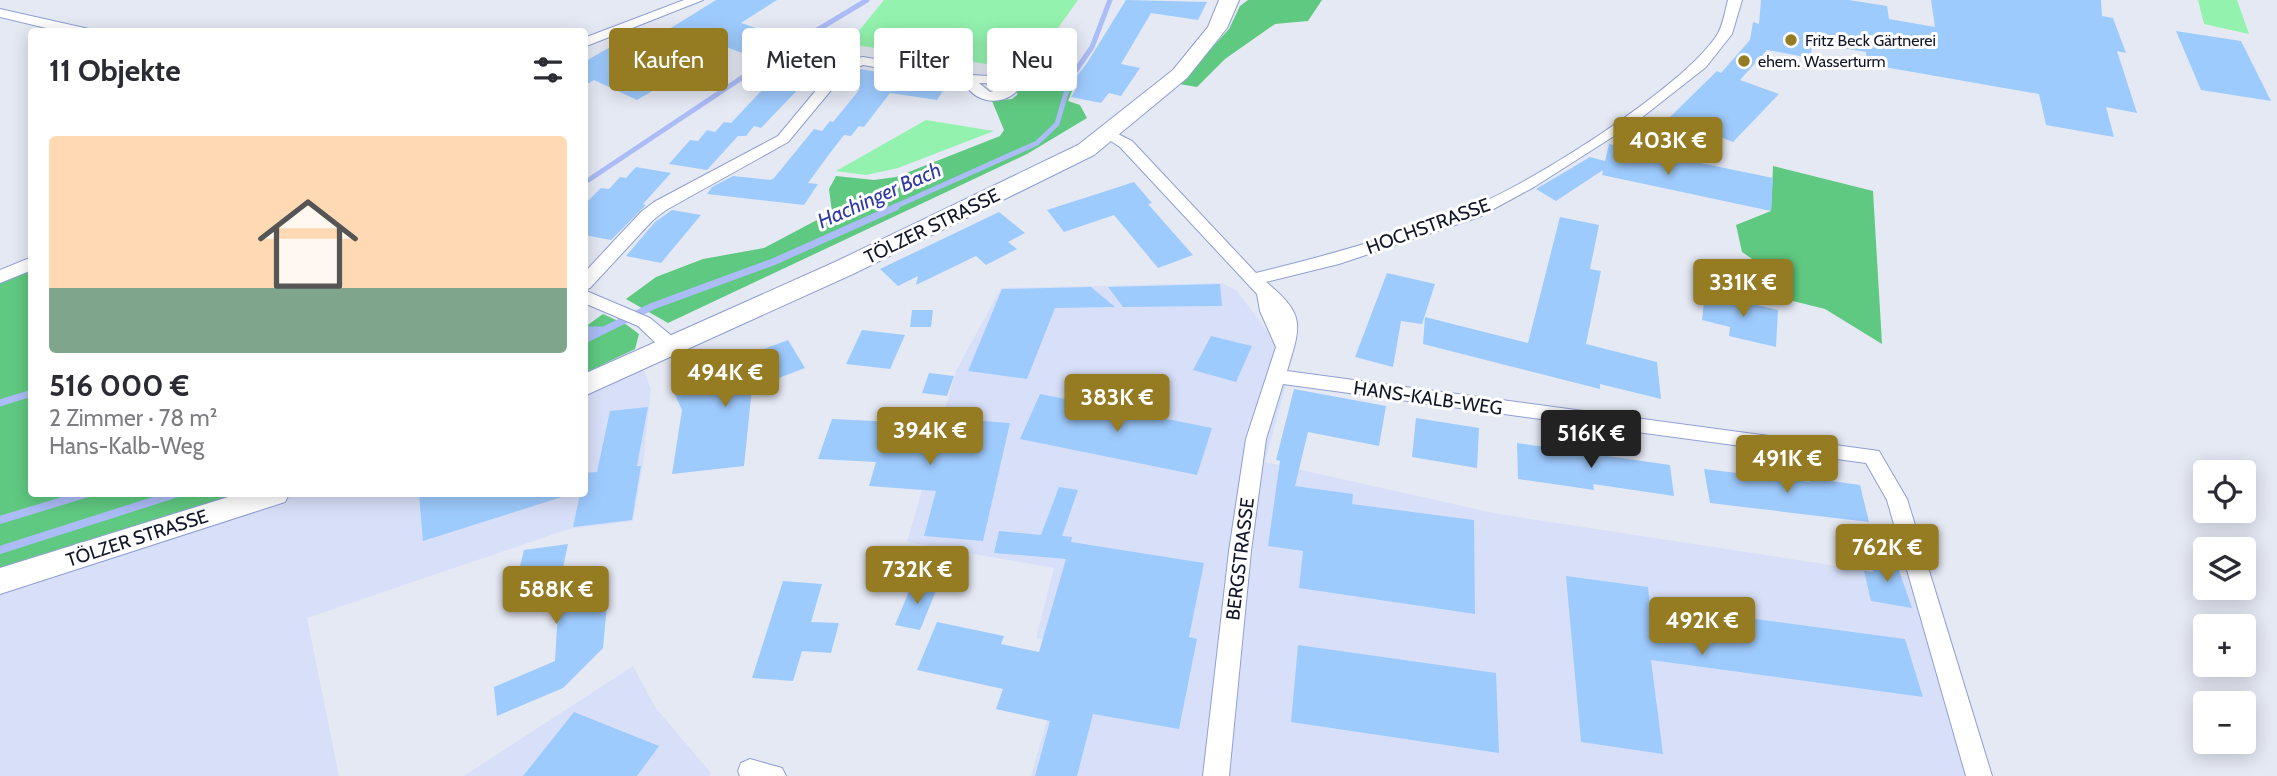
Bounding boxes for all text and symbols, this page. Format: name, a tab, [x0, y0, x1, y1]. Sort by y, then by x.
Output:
chip: Kaufen	[609, 28, 728, 91]
chip: Mieten	[742, 28, 860, 91]
chip: Filter	[874, 28, 973, 91]
chip: Neu	[987, 28, 1077, 91]
place label: Fritz Beck Gärtnerei	[1805, 31, 1936, 50]
marker: Fritz Beck Gärtnerei	[1783, 32, 1799, 48]
icon: filters	[529, 51, 567, 89]
text: 11 Objekte	[49, 52, 181, 89]
place label: ehem. Wasserturm	[1758, 52, 1886, 71]
marker: ehem. Wasserturm	[1736, 53, 1752, 69]
pin: 403K €	[1611, 118, 1725, 177]
text: 403K €	[1629, 126, 1707, 154]
water label: Hachinger Bach	[813, 157, 945, 233]
icon: home	[245, 181, 371, 307]
street label: TÖLZER STRASSE	[861, 183, 1003, 269]
street label: HOCHSTRASSE	[1363, 193, 1493, 259]
pin: 331K €	[1686, 260, 1800, 319]
text: 331K €	[1709, 268, 1777, 296]
pin: 494K €	[668, 350, 782, 409]
text: 494K €	[687, 358, 763, 386]
text: 516 000 €	[49, 367, 189, 404]
pin: 383K €	[1060, 374, 1174, 434]
street label: HANS-KALB-WEG	[1352, 376, 1504, 420]
text: 383K €	[1080, 383, 1154, 411]
text: 2 Zimmer · 78 m²	[49, 404, 217, 432]
pin: 394K €	[873, 407, 987, 467]
pin: 516K €	[1534, 410, 1648, 470]
text: 394K €	[893, 416, 967, 444]
text: 516K €	[1557, 419, 1625, 447]
text: Hans-Kalb-Weg	[49, 432, 204, 460]
pin: 491K €	[1730, 435, 1844, 495]
text: 491K €	[1752, 444, 1822, 472]
map controls	[2193, 460, 2256, 754]
button: locate	[2193, 460, 2256, 523]
street label: BERGSTRASSE	[1221, 496, 1259, 622]
street label: TÖLZER STRASSE	[63, 504, 211, 572]
pin: 762K €	[1830, 524, 1944, 584]
text: 762K €	[1852, 533, 1922, 561]
button: layers	[2193, 537, 2256, 600]
pin: 732K €	[860, 546, 974, 606]
text: 732K €	[882, 555, 952, 583]
pin: 588K €	[499, 566, 613, 626]
text: 588K €	[519, 575, 593, 603]
pin: 492K €	[1645, 598, 1759, 657]
text: 492K €	[1665, 606, 1739, 634]
button: +	[2193, 614, 2256, 677]
button: −	[2193, 691, 2256, 754]

